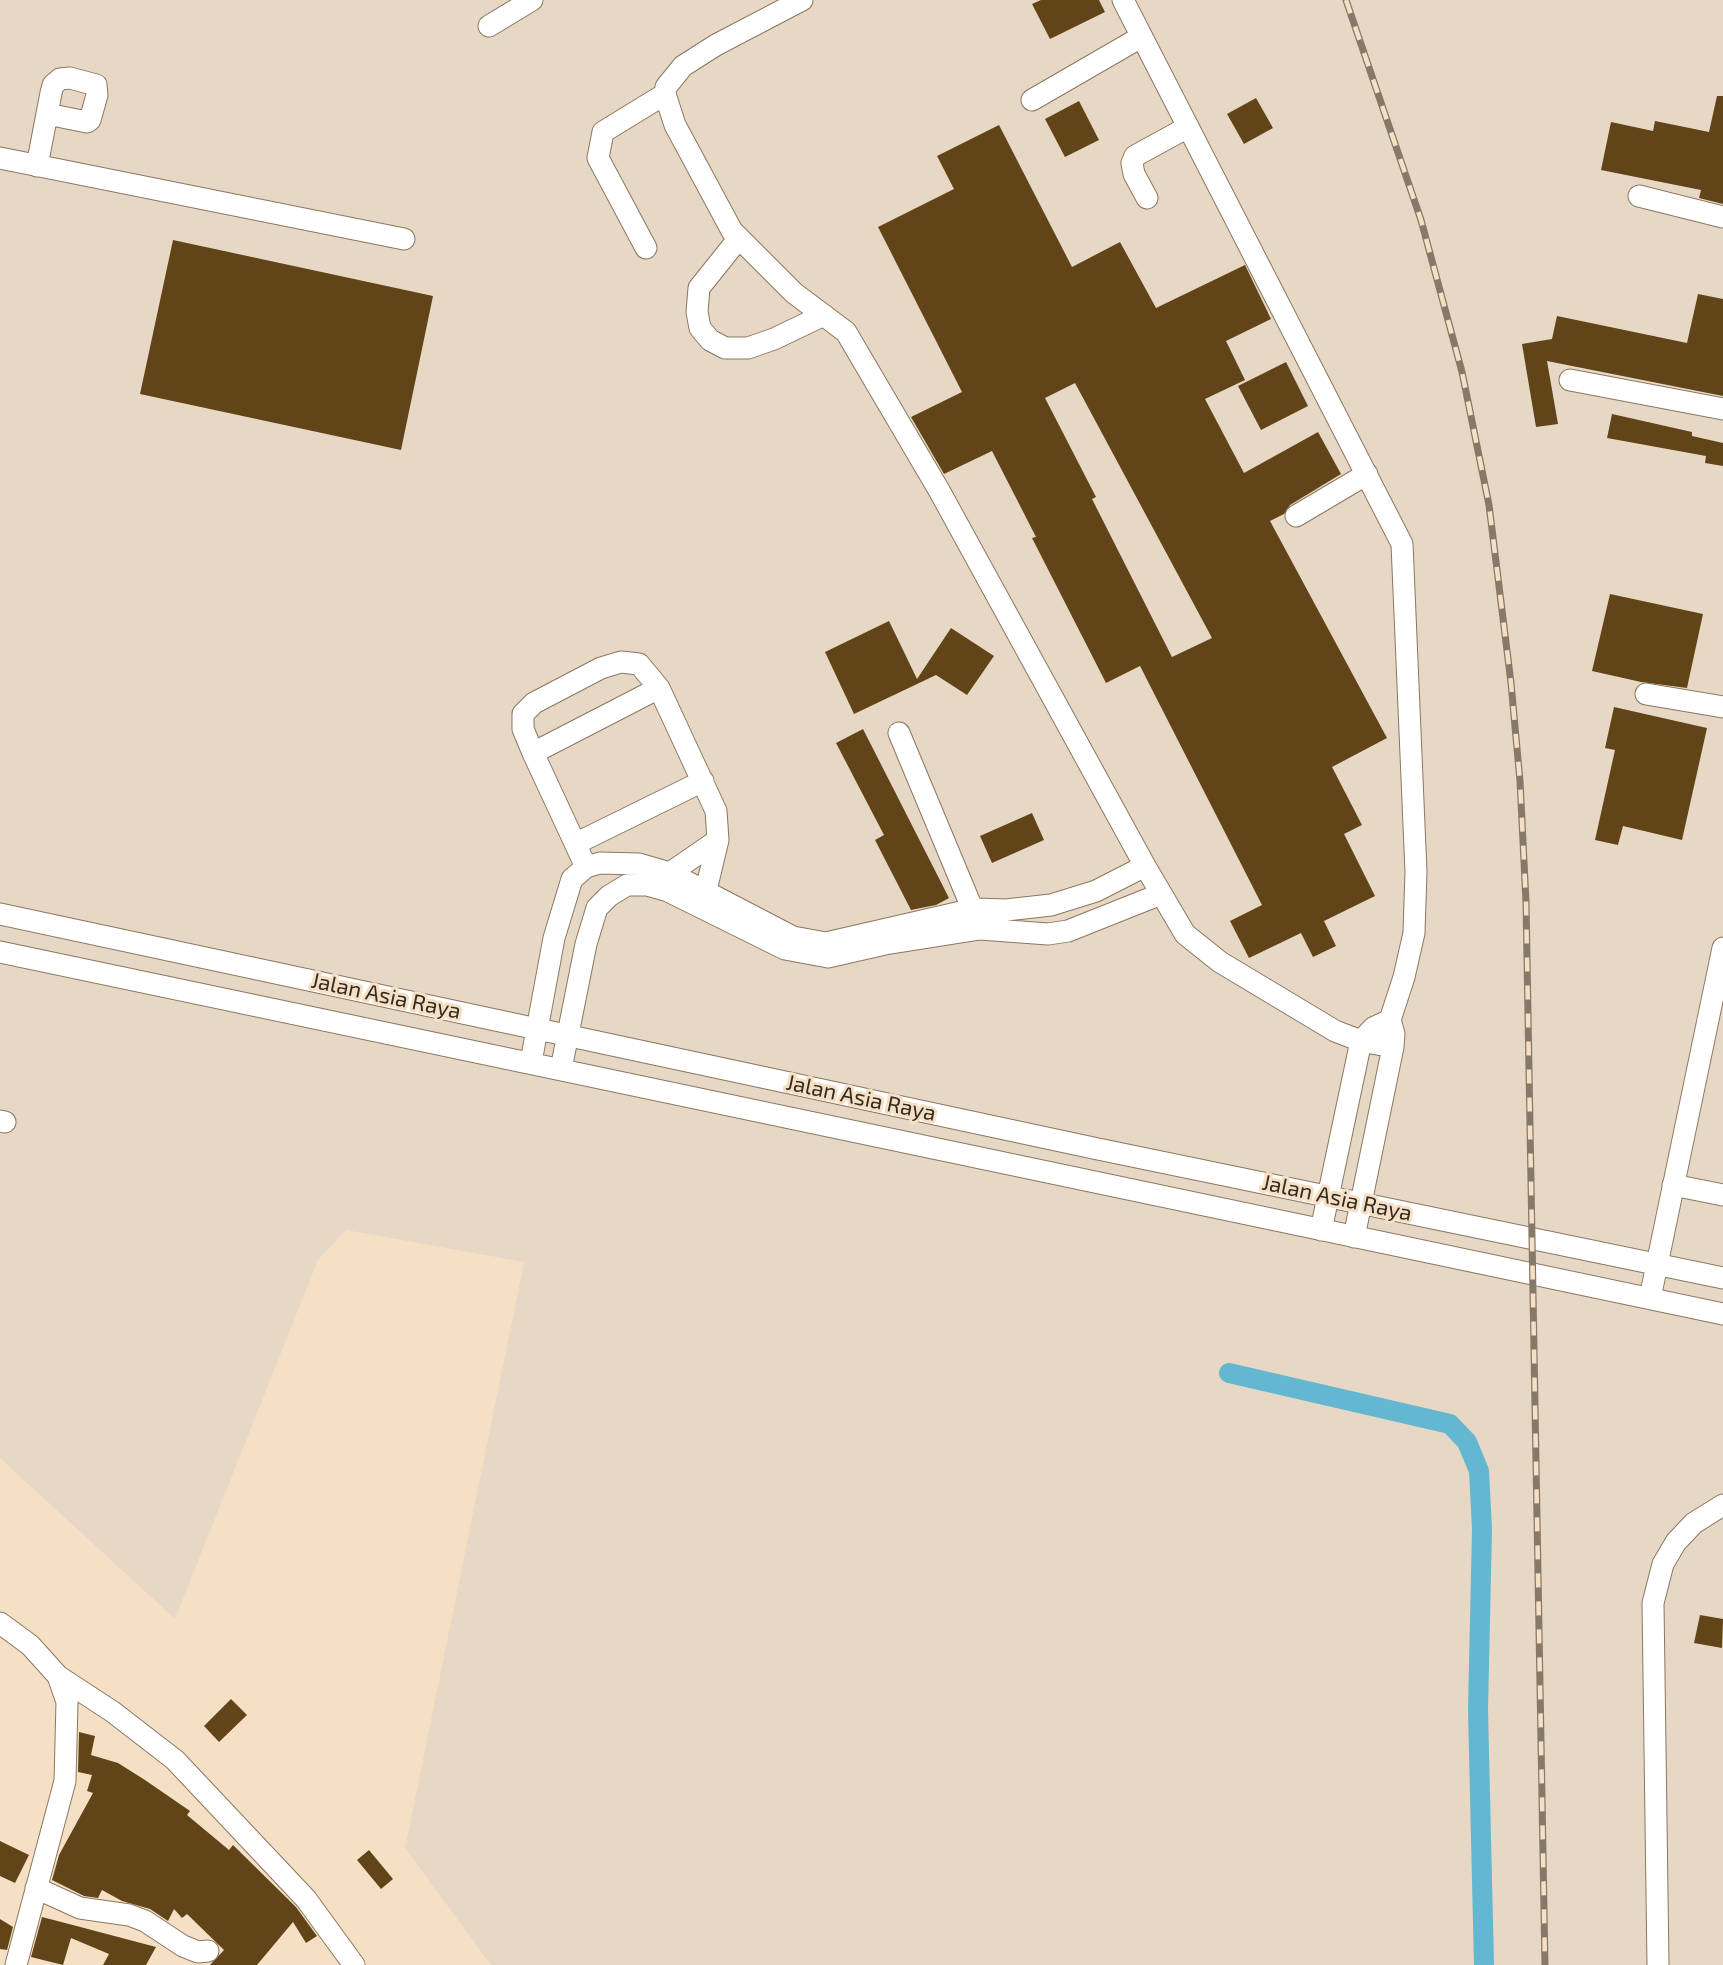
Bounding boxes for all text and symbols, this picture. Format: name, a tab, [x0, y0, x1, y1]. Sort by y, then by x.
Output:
street label: Jalan Asia Raya	[309, 967, 463, 1025]
street label: Jalan Asia Raya	[784, 1069, 938, 1127]
street label: Jalan Asia Raya	[1260, 1169, 1414, 1227]

